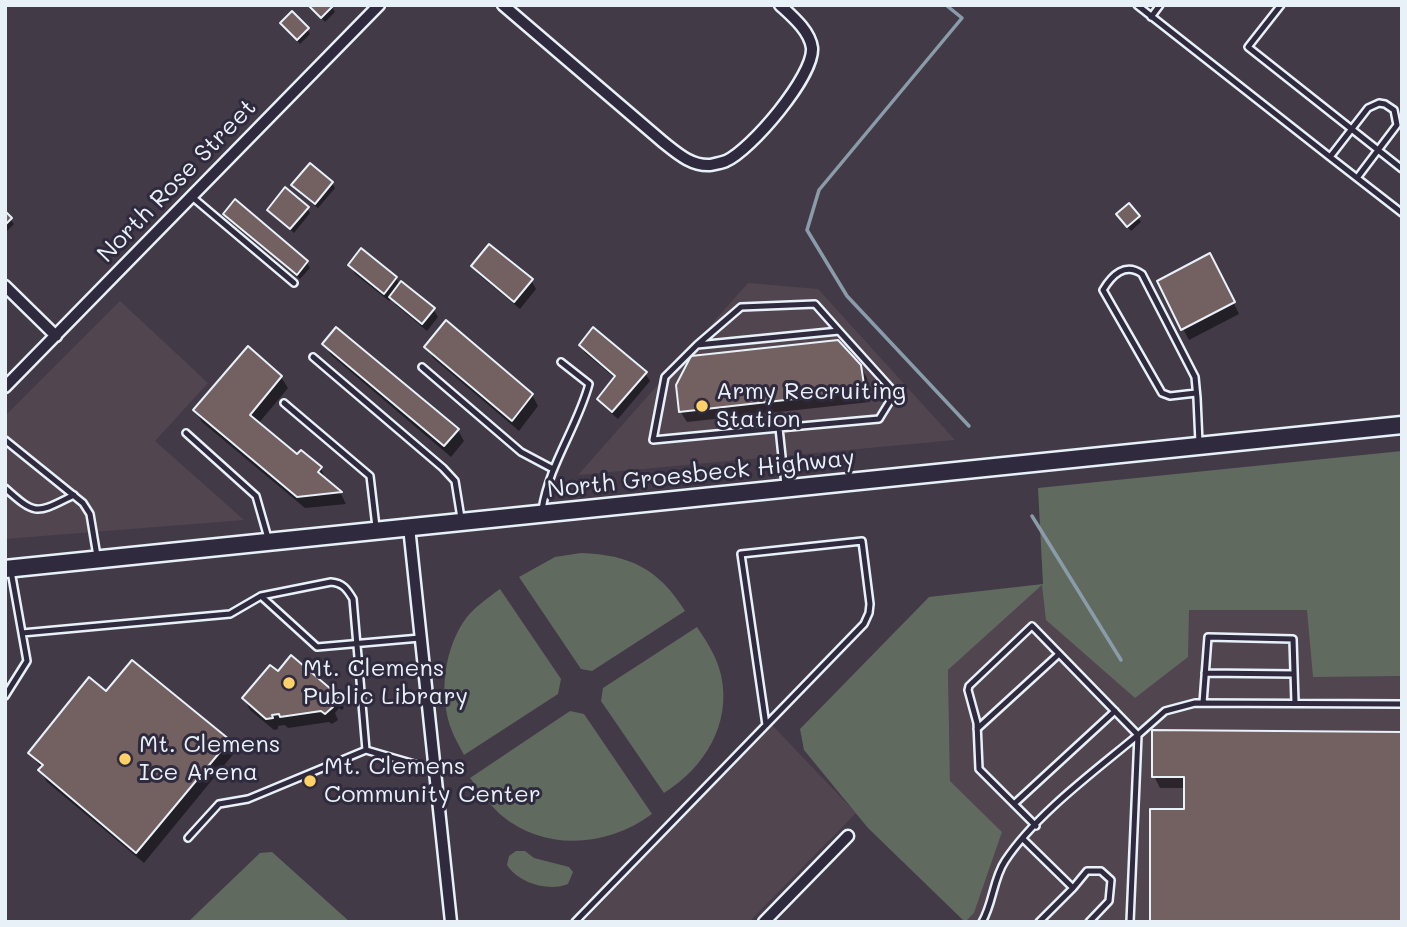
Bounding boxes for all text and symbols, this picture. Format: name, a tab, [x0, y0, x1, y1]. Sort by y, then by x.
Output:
street label: North Rose Street	[92, 93, 262, 269]
place label: Army Recruiting Station	[716, 378, 906, 434]
marker: Army Recruiting Station	[694, 398, 710, 414]
street label: North Groesbeck Highway	[546, 444, 856, 504]
place label: Mt. Clemens Public Library	[303, 655, 468, 711]
marker: Mt. Clemens Public Library	[281, 675, 297, 691]
place label: Mt. Clemens Ice Arena	[139, 731, 280, 787]
marker: Mt. Clemens Ice Arena	[117, 751, 133, 767]
place label: Mt. Clemens Community Center	[324, 753, 541, 809]
marker: Mt. Clemens Community Center	[302, 773, 318, 789]

